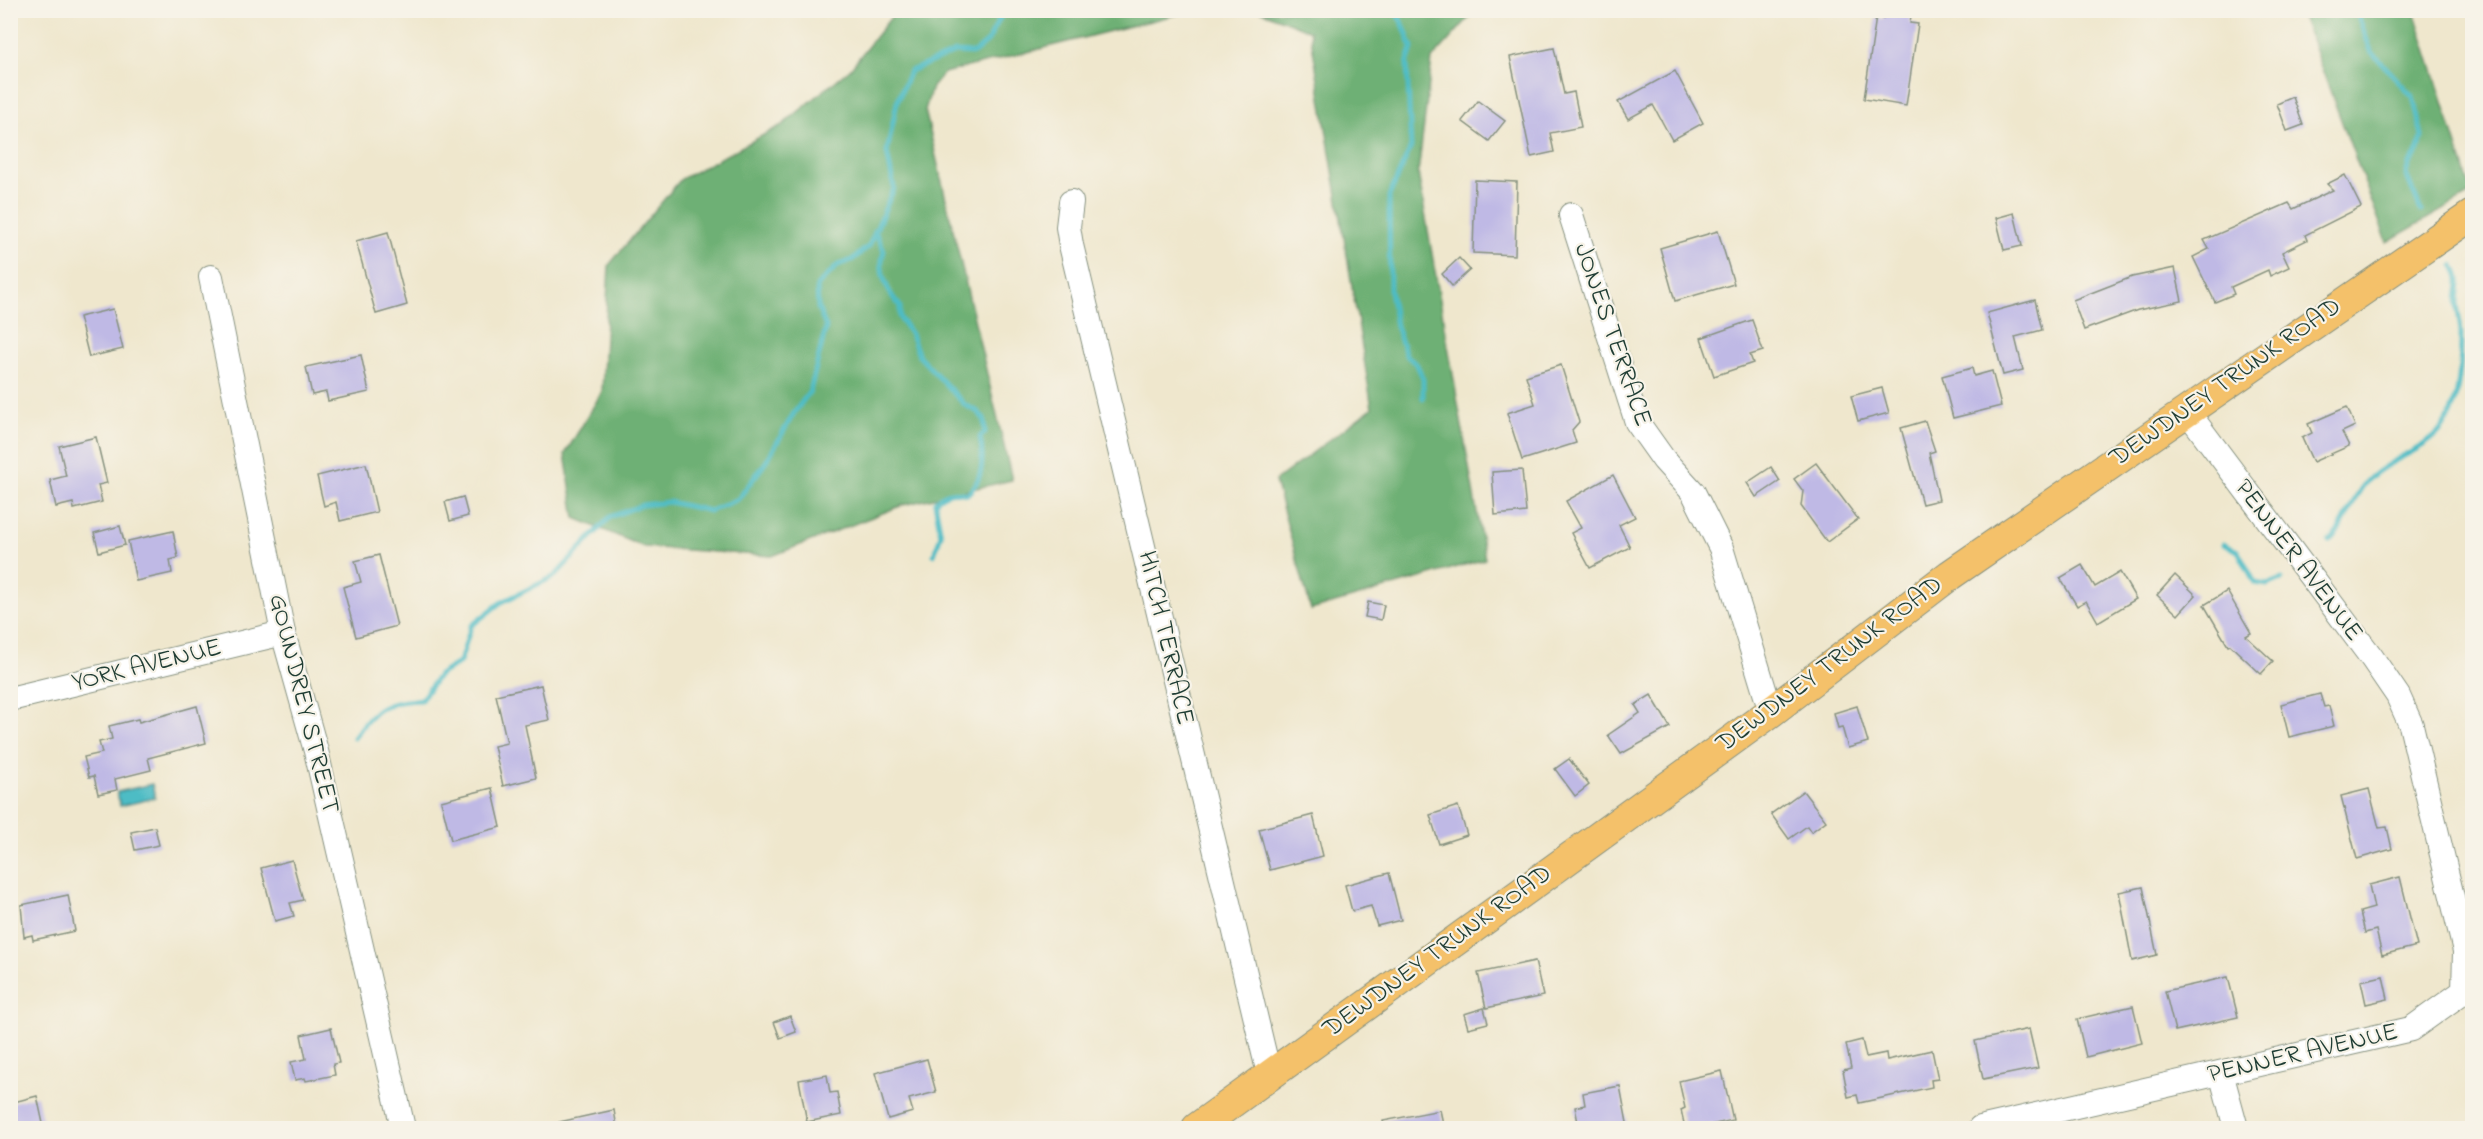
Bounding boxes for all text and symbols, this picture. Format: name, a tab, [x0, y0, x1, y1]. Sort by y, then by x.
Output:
street label: JONES TERRACE	[1563, 238, 1661, 432]
street label: DEWDNEY TRUNK ROAD	[2102, 289, 2350, 478]
street label: PENNER AVENUE	[2224, 472, 2372, 650]
street label: HITCH TERRACE	[1127, 547, 1203, 729]
street label: DEWDNEY TRUNK ROAD	[1708, 567, 1951, 764]
street label: GOUNDREY STREET	[257, 590, 349, 818]
street label: YORK AVENUE	[68, 629, 226, 703]
street label: DEWDNEY TRUNK ROAD	[1315, 856, 1560, 1049]
street label: PENNER AVENUE	[2204, 1014, 2402, 1094]

